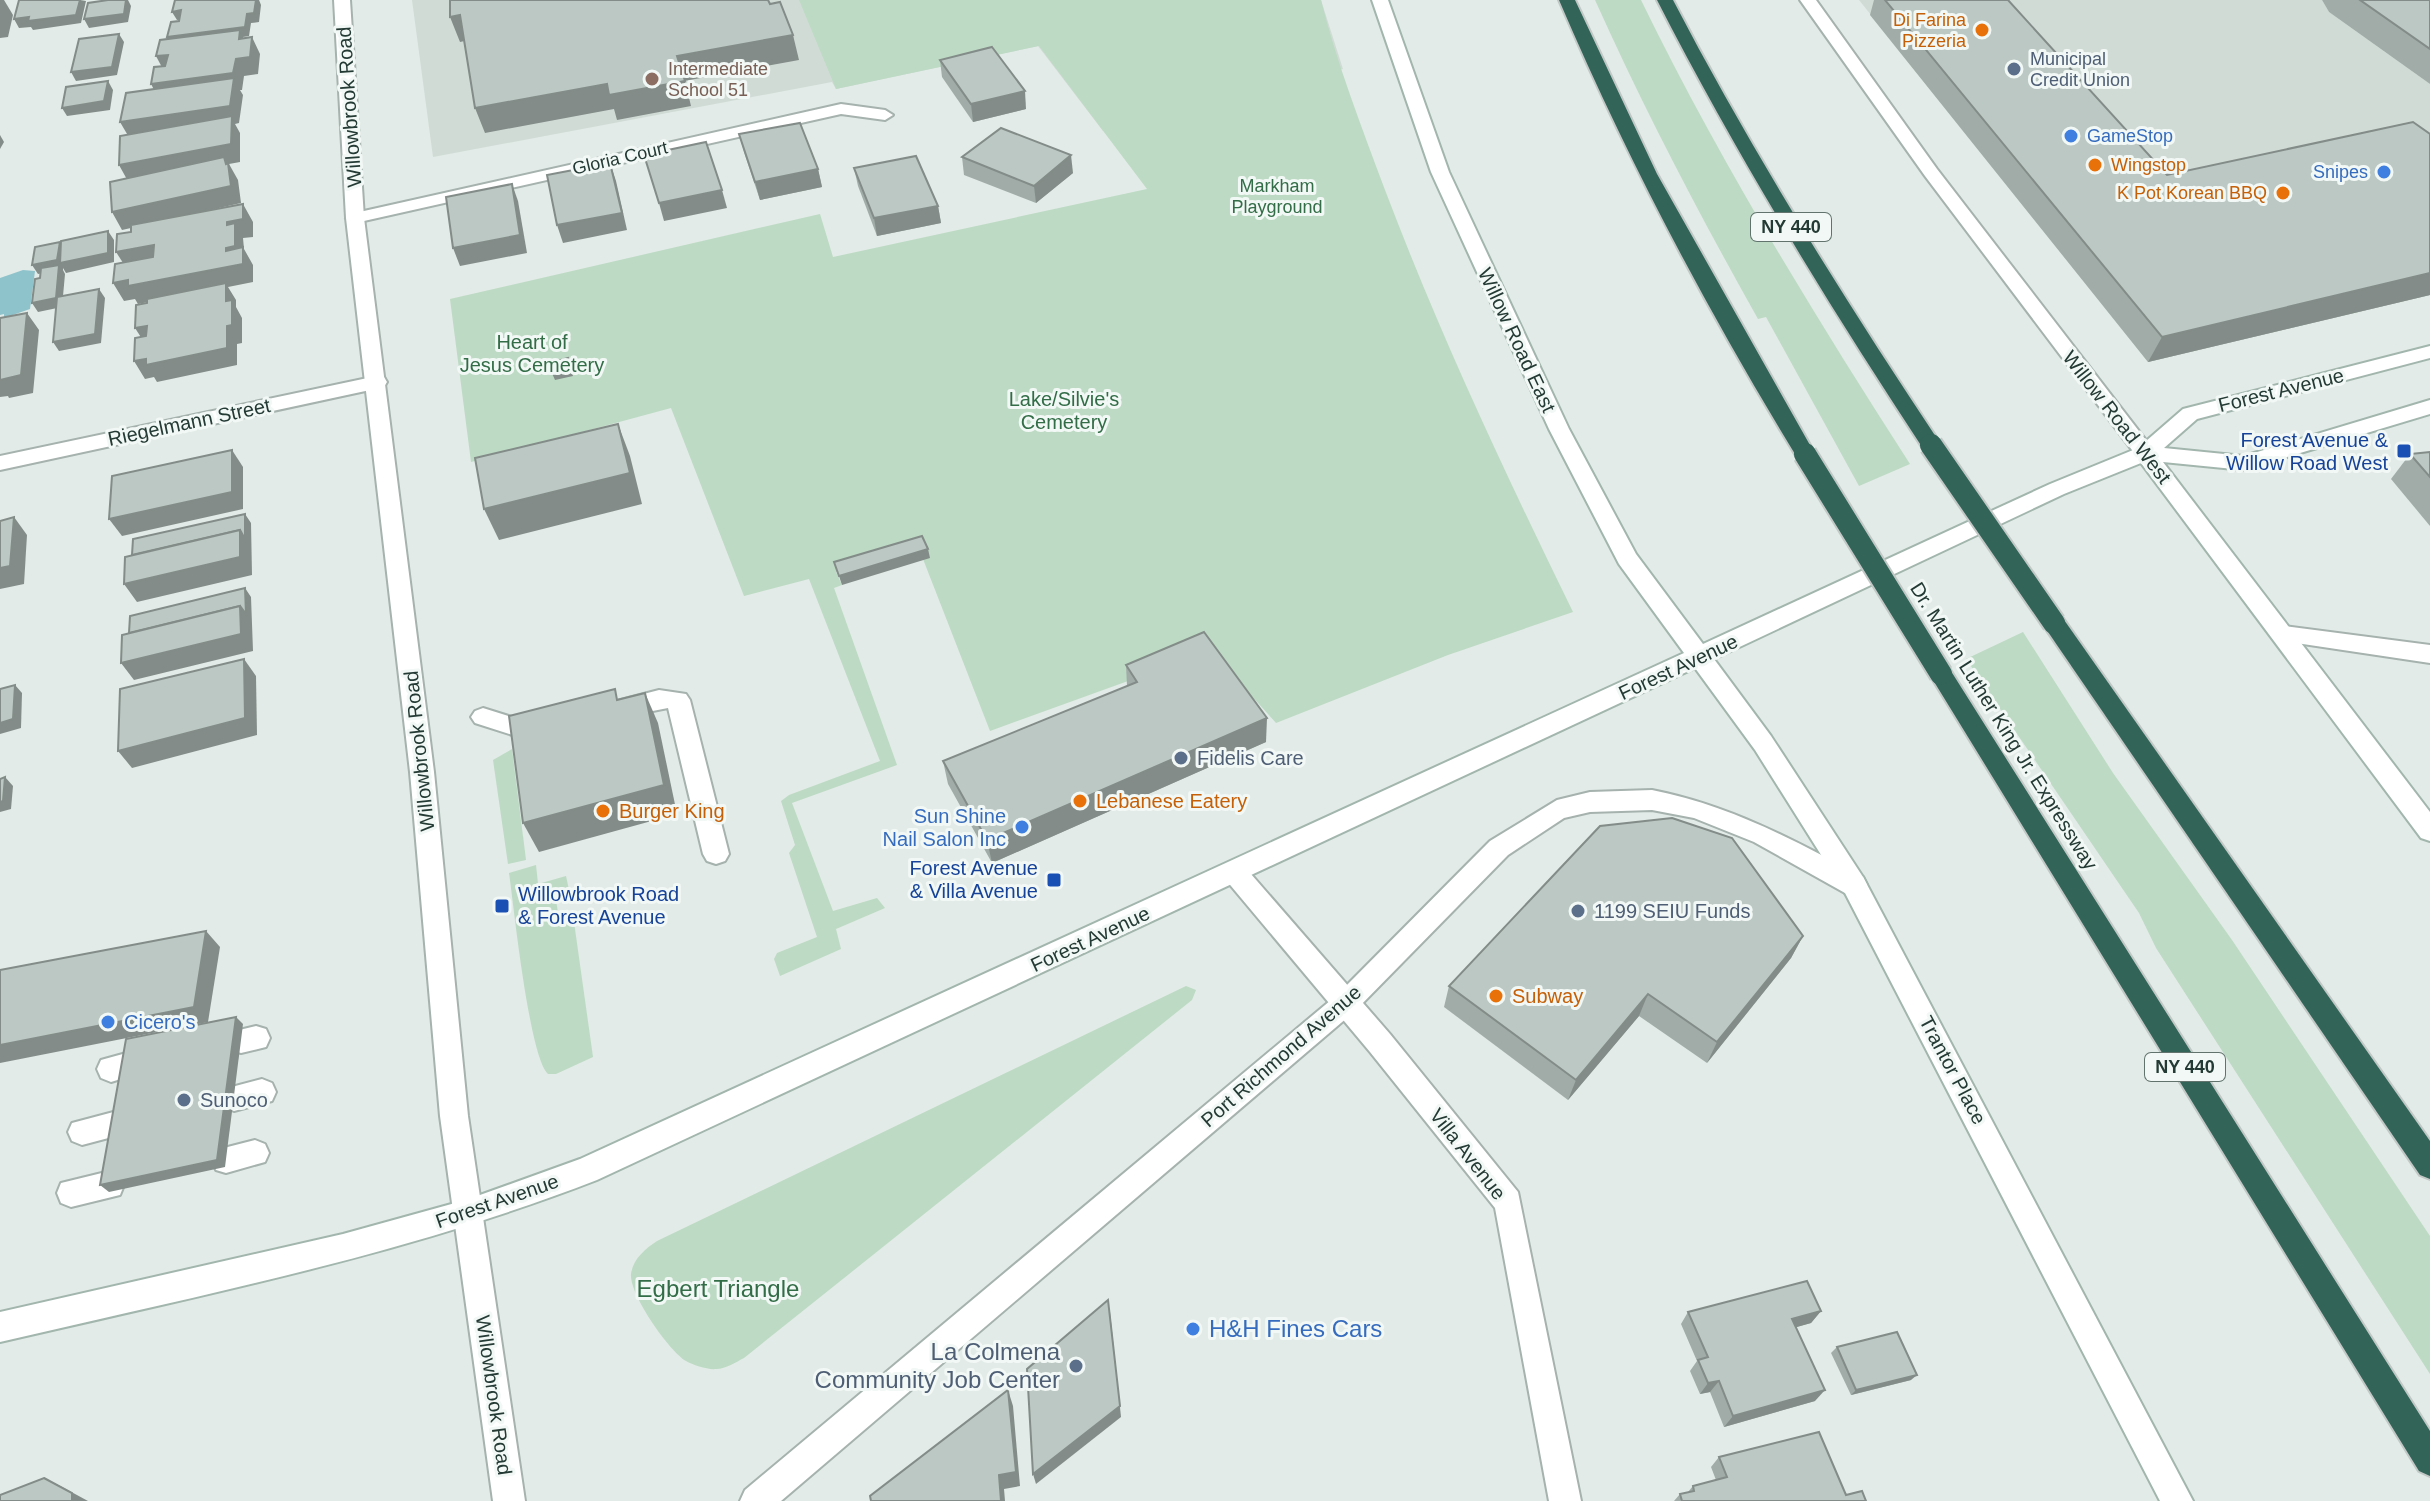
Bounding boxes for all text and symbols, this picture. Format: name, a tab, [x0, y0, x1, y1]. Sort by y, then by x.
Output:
place label: Di Farina Pizzeria	[1893, 10, 1967, 51]
marker: Di Farina Pizzeria	[1973, 21, 1991, 39]
street label: Willowbrook Road	[332, 26, 366, 188]
place label: Municipal Credit Union	[2030, 49, 2130, 90]
place label: Intermediate School 51	[668, 59, 768, 100]
marker: Municipal Credit Union	[2005, 60, 2023, 78]
marker: Intermediate School 51	[643, 70, 661, 88]
place label: GameStop	[2087, 126, 2173, 146]
marker: GameStop	[2062, 127, 2080, 145]
street label: Gloria Court	[570, 137, 670, 179]
place label: Wingstop	[2111, 155, 2186, 175]
marker: Wingstop	[2086, 156, 2104, 174]
place label: Snipes	[2313, 162, 2368, 182]
marker: Snipes	[2375, 163, 2393, 181]
park label: Markham Playground	[1231, 176, 1323, 217]
place label: K Pot Korean BBQ	[2117, 183, 2267, 203]
marker: K Pot Korean BBQ	[2274, 184, 2292, 202]
road number: NY 440	[1751, 213, 1831, 241]
street label: Willow Road East	[1474, 264, 1560, 416]
park label: Heart of Jesus Cemetery	[460, 331, 604, 376]
street label: Willow Road West	[2058, 346, 2176, 488]
street label: Forest Avenue	[2216, 364, 2346, 416]
park label: Lake/Silvie's Cemetery	[1009, 388, 1119, 433]
street label: Riegelmann Street	[106, 394, 273, 450]
place label: Forest Avenue & Willow Road West	[2226, 429, 2389, 474]
marker: Forest Avenue & Willow Road West	[2395, 442, 2413, 460]
street label: Dr. Martin Luther King Jr. Expressway	[1906, 578, 2102, 874]
street label: Forest Avenue	[1615, 630, 1741, 704]
street label: Willowbrook Road	[400, 670, 438, 832]
place label: Fidelis Care	[1197, 747, 1304, 769]
marker: Fidelis Care	[1172, 749, 1190, 767]
place label: Lebanese Eatery	[1096, 790, 1247, 812]
marker: Lebanese Eatery	[1071, 792, 1089, 810]
place label: Burger King	[619, 800, 725, 822]
marker: Burger King	[594, 802, 612, 820]
place label: Sun Shine Nail Salon Inc	[883, 805, 1006, 850]
marker: Sun Shine Nail Salon Inc	[1013, 818, 1031, 836]
place label: Forest Avenue & Villa Avenue	[909, 857, 1038, 902]
marker: Forest Avenue & Villa Avenue	[1045, 871, 1063, 889]
place label: Willowbrook Road & Forest Avenue	[518, 883, 679, 928]
marker: Willowbrook Road & Forest Avenue	[493, 897, 511, 915]
place label: 1199 SEIU Funds	[1594, 900, 1750, 922]
street label: Forest Avenue	[1027, 902, 1153, 976]
marker: 1199 SEIU Funds	[1569, 902, 1587, 920]
street label: Port Richmond Avenue	[1197, 981, 1365, 1131]
place label: Subway	[1512, 985, 1583, 1007]
marker: Subway	[1487, 987, 1505, 1005]
place label: Cicero's	[124, 1011, 196, 1033]
street label: Trantor Place	[1915, 1012, 1991, 1128]
marker: Cicero's	[99, 1013, 117, 1031]
road number: NY 440	[2145, 1053, 2225, 1081]
place label: Sunoco	[200, 1089, 268, 1111]
marker: Sunoco	[175, 1091, 193, 1109]
street label: Villa Avenue	[1426, 1104, 1510, 1204]
street label: Forest Avenue	[433, 1170, 561, 1232]
park label: Egbert Triangle	[637, 1275, 799, 1302]
street label: Willowbrook Road	[472, 1314, 516, 1476]
place label: H&H Fines Cars	[1209, 1315, 1382, 1342]
marker: H&H Fines Cars	[1184, 1320, 1202, 1338]
place label: La Colmena Community Job Center	[815, 1338, 1061, 1393]
marker: La Colmena Community Job Center	[1067, 1357, 1085, 1375]

